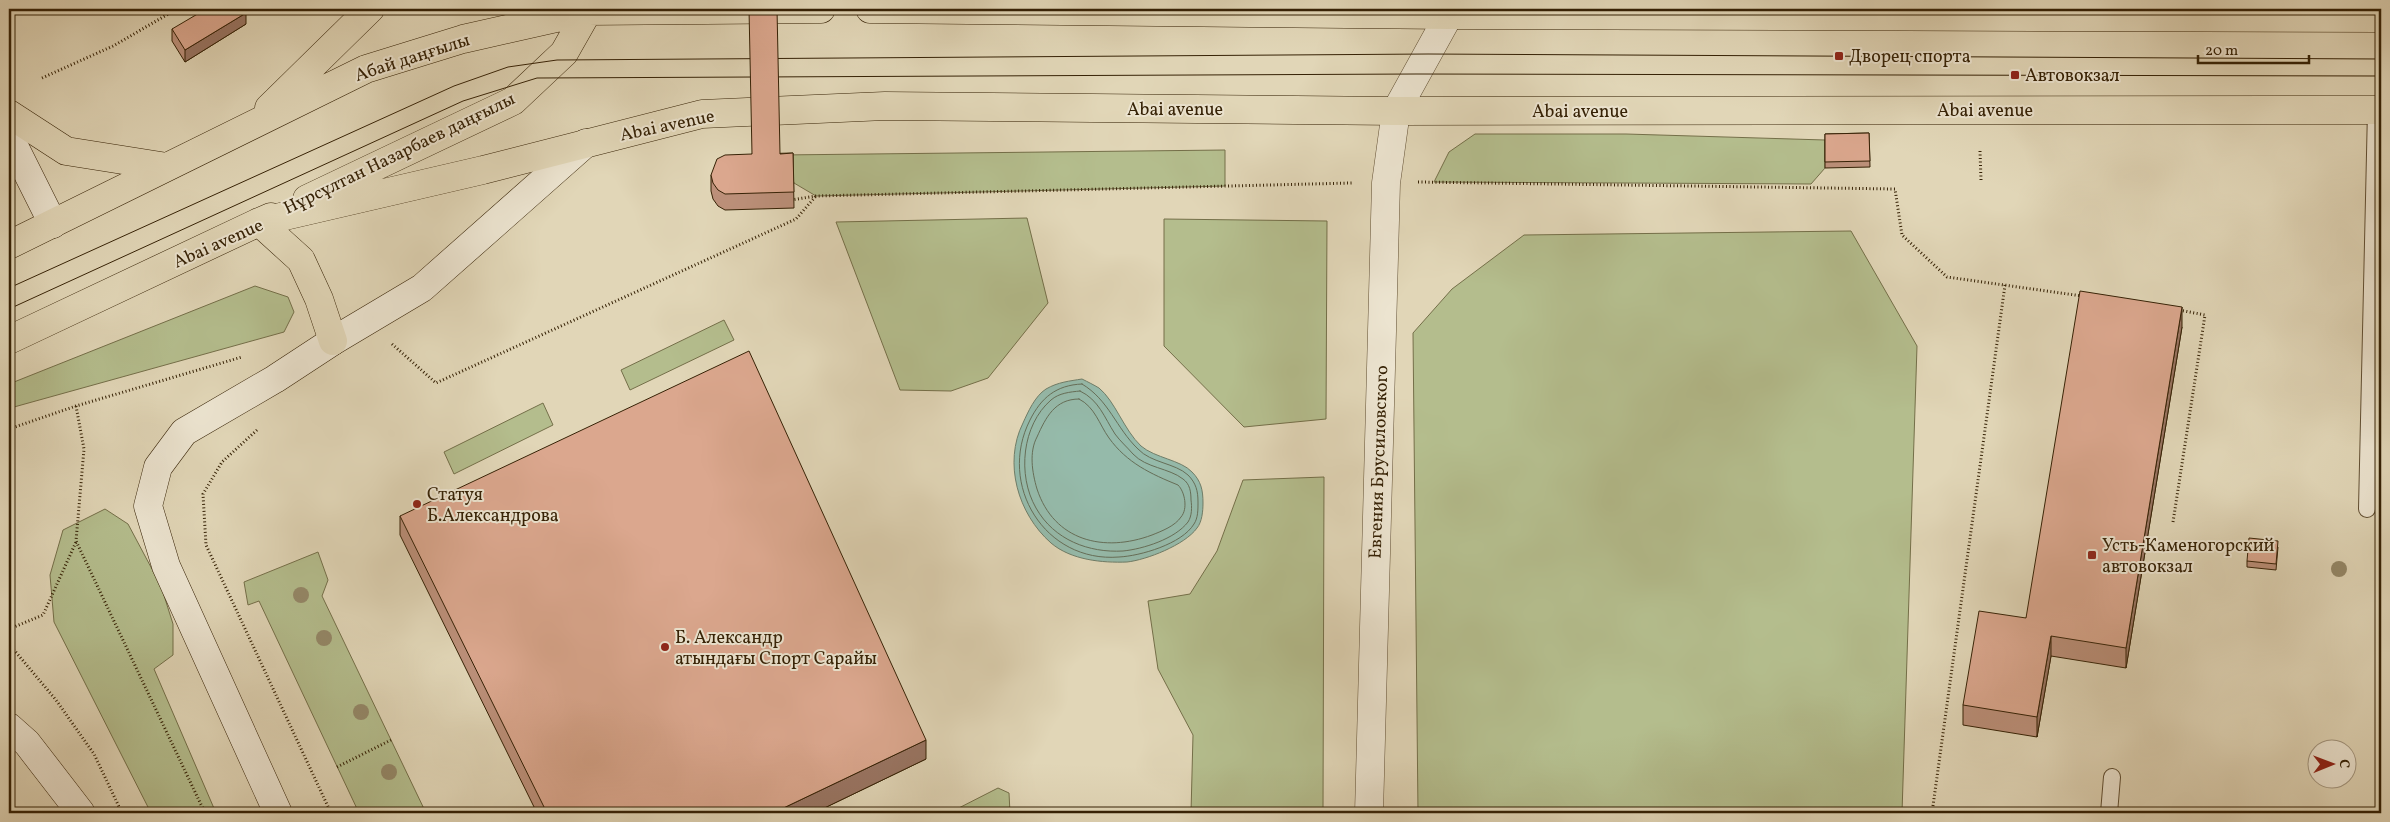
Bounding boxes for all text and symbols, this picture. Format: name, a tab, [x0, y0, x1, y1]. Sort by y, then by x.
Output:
street label: Абай даңғылы	[352, 28, 473, 89]
scale bar	[2198, 32, 2309, 64]
text: 20 m	[2205, 41, 2238, 62]
place label: Дворец спорта	[1849, 45, 1971, 70]
marker: Дворец спорта	[1833, 50, 1845, 62]
place label: Автовокзал	[2025, 64, 2120, 89]
marker: Автовокзал	[2009, 69, 2021, 81]
street label: Нұрсұлтан Назарбаев даңғылы	[280, 87, 520, 221]
street label: Abai avenue	[1127, 98, 1223, 123]
street label: Abai avenue	[1937, 99, 2033, 124]
street label: Abai avenue	[1532, 100, 1628, 125]
street label: Abai avenue	[618, 104, 717, 149]
street label: Abai avenue	[170, 213, 268, 275]
street label: Евгения Брусиловского	[1364, 365, 1395, 559]
place label: Статуя Б.Александрова	[427, 483, 559, 529]
marker: Статуя Б.Александрова	[411, 498, 423, 510]
place label: Усть-Каменогорский автовокзал	[2102, 534, 2275, 580]
marker: Усть-Каменогорский автовокзал	[2086, 549, 2098, 561]
place label: Б. Александр атындағы Спорт Сарайы	[675, 626, 877, 672]
marker: Б. Александр атындағы Спорт Сарайы	[659, 641, 671, 653]
north arrow	[2308, 740, 2358, 790]
text: С	[2334, 759, 2353, 768]

